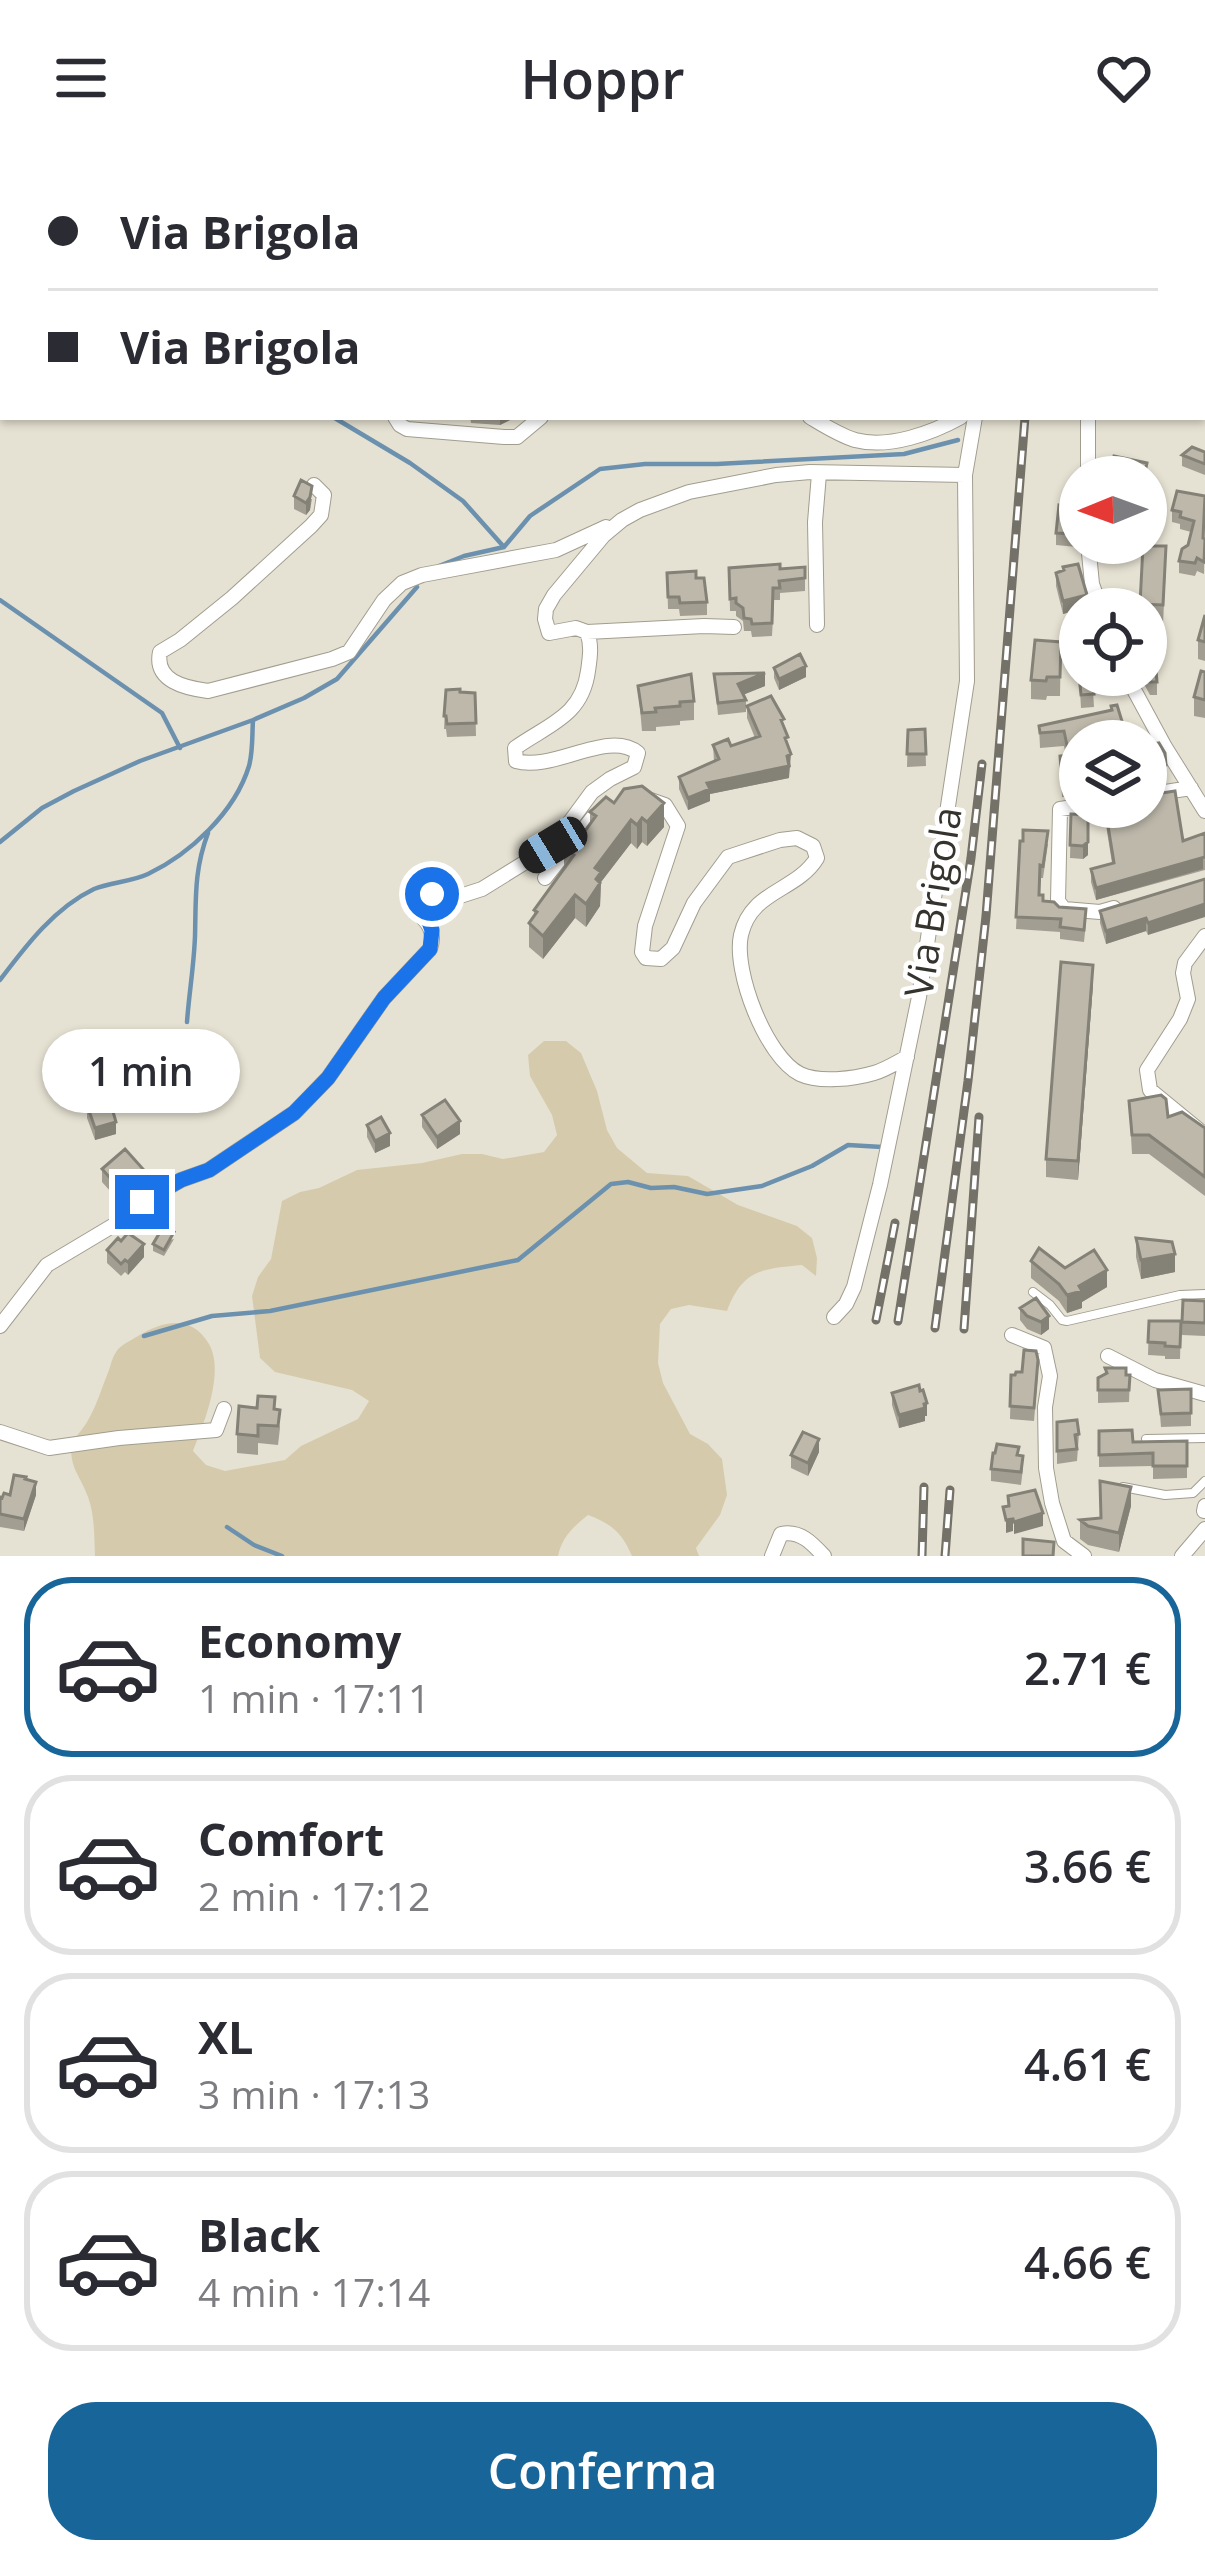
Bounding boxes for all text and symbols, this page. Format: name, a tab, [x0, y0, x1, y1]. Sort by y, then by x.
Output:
text: Hoppr	[520, 41, 685, 115]
icon: menu	[48, 45, 114, 111]
icon: heart	[1091, 45, 1157, 111]
text: Via Brigola	[120, 201, 360, 262]
text: Via Brigola	[120, 316, 360, 377]
north arrow	[1059, 456, 1167, 564]
map controls	[1059, 456, 1167, 828]
button: locate	[1059, 588, 1167, 696]
button: layers	[1059, 720, 1167, 828]
street label: Via Brigola	[890, 803, 973, 1001]
car	[513, 811, 593, 879]
route start	[405, 867, 459, 921]
callout: 1 min	[43, 1028, 241, 1112]
text: 1 min	[88, 1044, 194, 1097]
route end	[115, 1175, 169, 1229]
text: Economy	[198, 1610, 401, 1671]
icon: car	[54, 1613, 162, 1721]
text: 2.71 €	[1024, 1637, 1151, 1698]
text: 1 min · 17:11	[198, 1671, 430, 1724]
text: Comfort	[198, 1808, 384, 1869]
icon: car	[54, 1811, 162, 1919]
text: 3.66 €	[1024, 1835, 1151, 1896]
text: 2 min · 17:12	[198, 1869, 430, 1922]
text: XL	[198, 2006, 253, 2067]
icon: car	[54, 2009, 162, 2117]
text: 4.61 €	[1024, 2033, 1151, 2094]
text: 3 min · 17:13	[198, 2067, 430, 2120]
text: Black	[198, 2204, 320, 2265]
icon: car	[54, 2207, 162, 2315]
text: 4.66 €	[1024, 2231, 1151, 2292]
text: 4 min · 17:14	[198, 2265, 430, 2318]
button: Conferma	[48, 2402, 1157, 2540]

